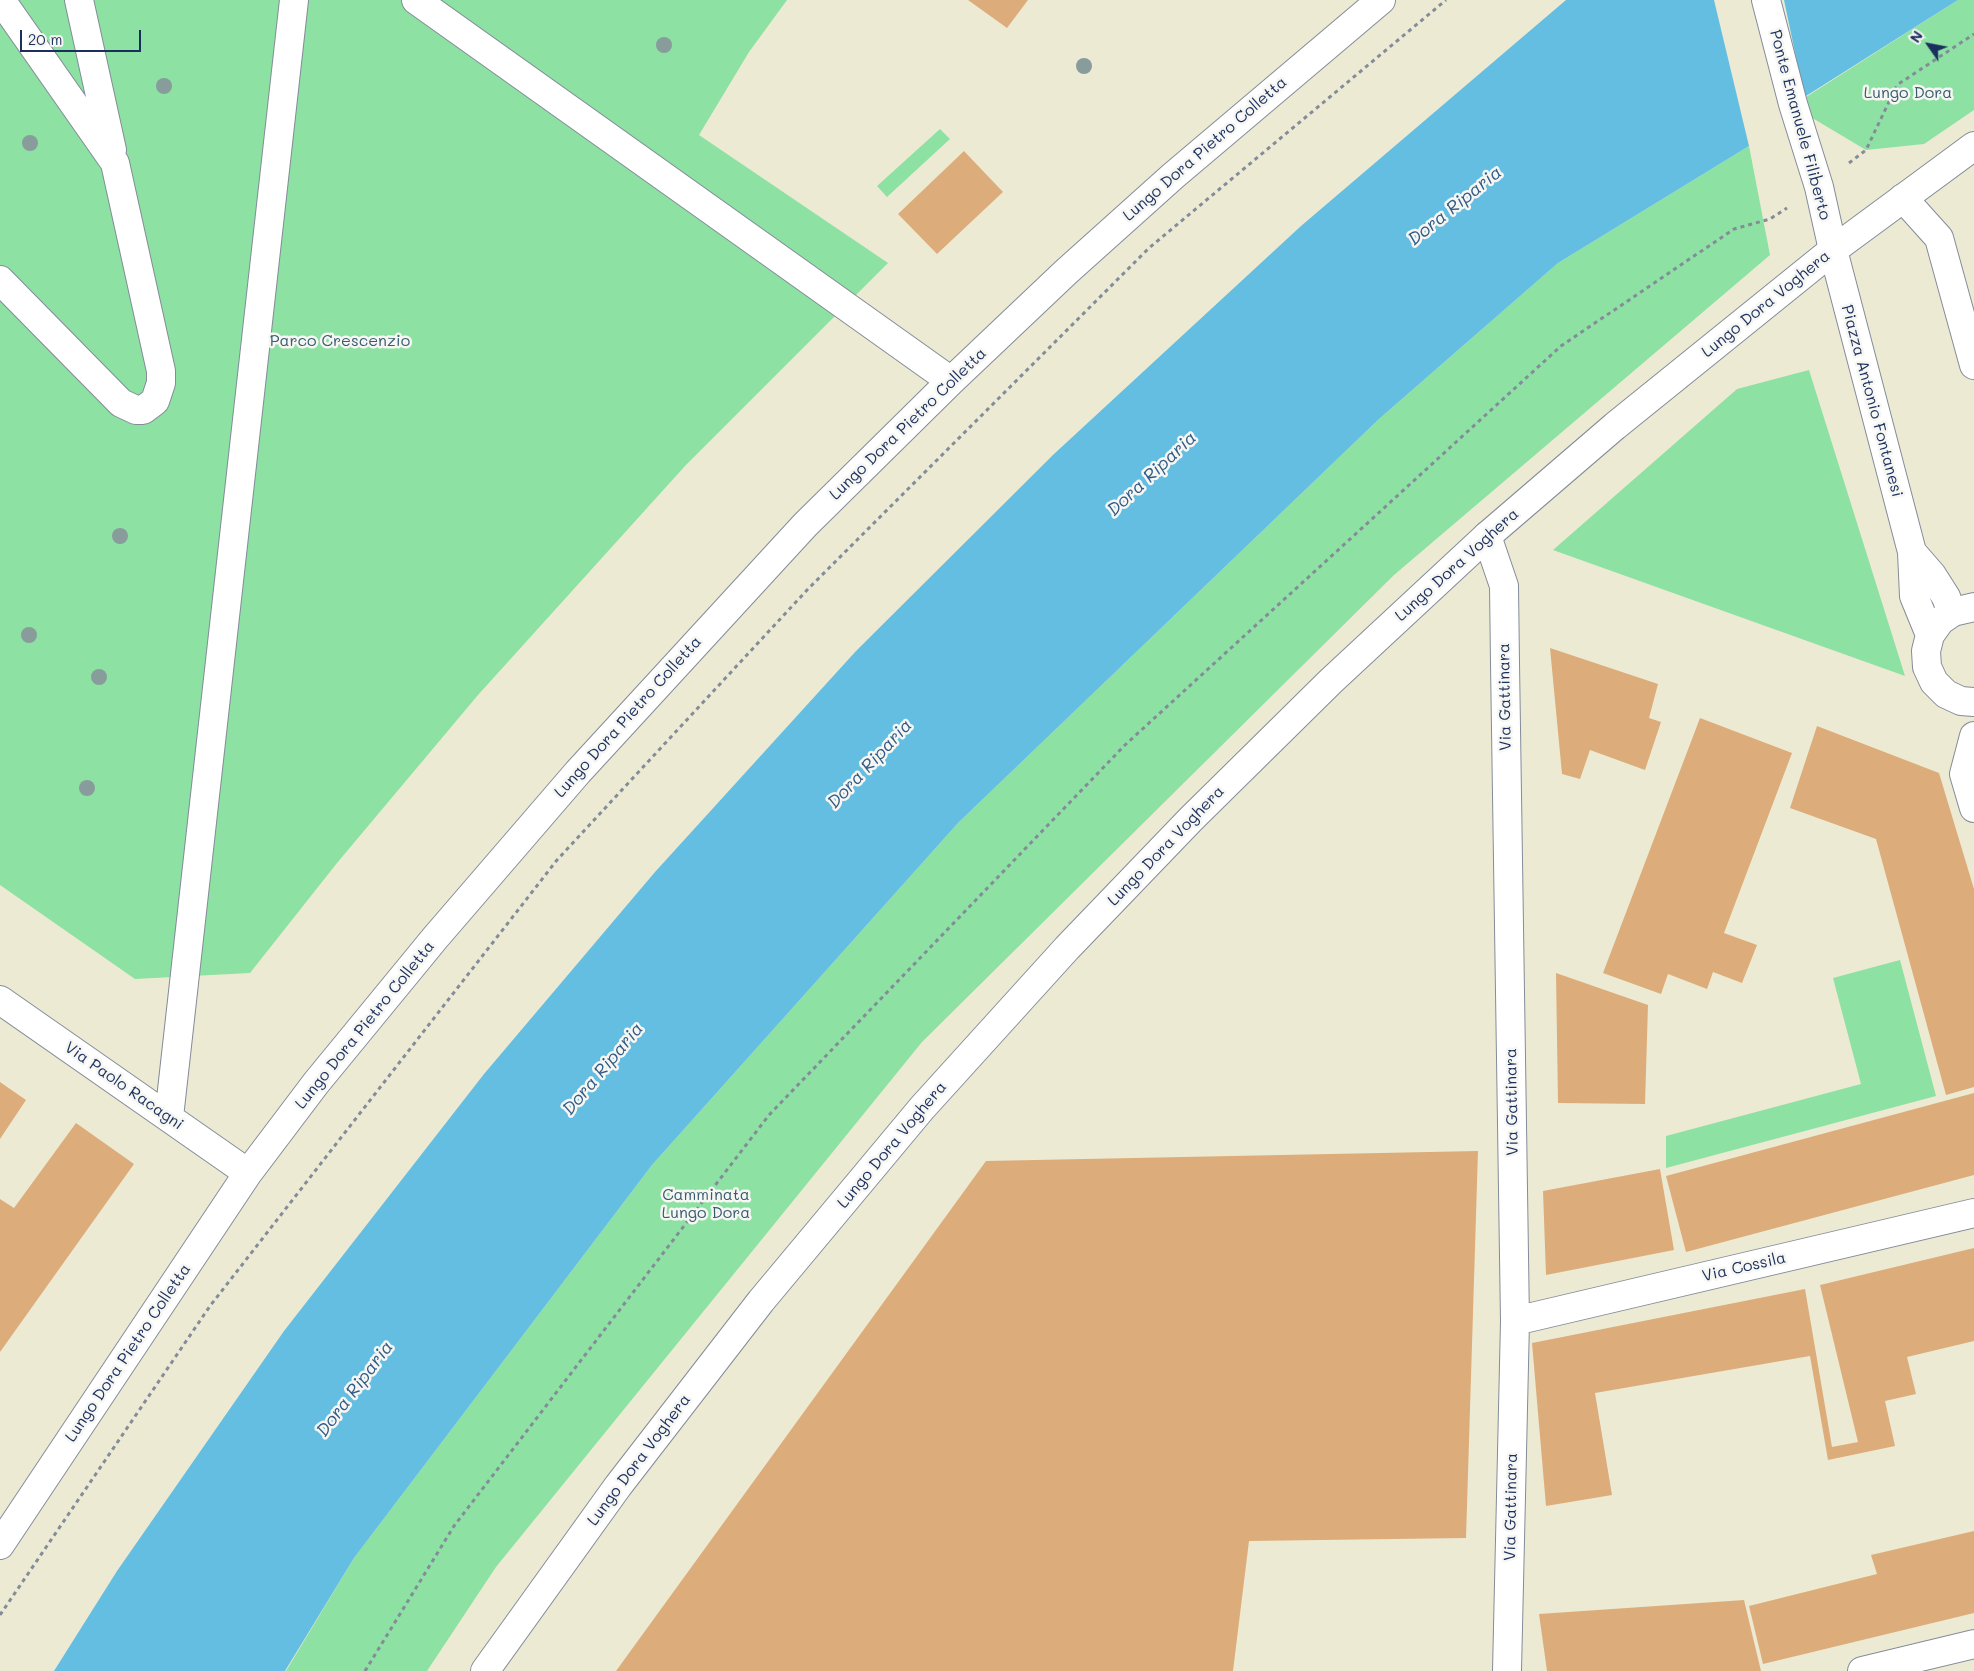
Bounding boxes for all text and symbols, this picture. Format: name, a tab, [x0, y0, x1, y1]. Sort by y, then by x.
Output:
scale bar	[22, 20, 144, 52]
north arrow	[1904, 20, 1954, 70]
text: N	[1905, 27, 1927, 46]
street label: Ponte Emanuele Filiberto	[1765, 28, 1835, 222]
text: 20 m	[28, 29, 62, 49]
street label: Lungo Dora Pietro Colletta	[1119, 73, 1291, 225]
park label: Lungo Dora	[1864, 83, 1952, 103]
water label: Dora Riparia	[1404, 162, 1506, 250]
street label: Lungo Dora Voghera	[1698, 246, 1834, 362]
street label: Piazza Antonio Fontanesi	[1837, 303, 1907, 499]
park label: Parco Crescenzio	[270, 331, 410, 351]
street label: Lungo Dora Pietro Colletta	[826, 344, 990, 504]
water label: Dora Riparia	[1103, 427, 1201, 521]
street label: Lungo Dora Voghera	[1391, 505, 1523, 625]
street label: Lungo Dora Pietro Colletta	[550, 632, 706, 802]
street label: Via Gattinara	[1494, 643, 1516, 751]
water label: Dora Riparia	[823, 715, 917, 813]
street label: Lungo Dora Voghera	[1104, 782, 1228, 910]
street label: Lungo Dora Pietro Colletta	[291, 937, 439, 1113]
water label: Dora Riparia	[558, 1018, 648, 1120]
street label: Via Paolo Racagni	[61, 1038, 187, 1134]
street label: Via Gattinara	[1501, 1048, 1523, 1156]
street label: Lungo Dora Voghera	[833, 1078, 951, 1212]
park label: Camminata Lungo Dora	[662, 1185, 750, 1223]
street label: Via Cossila	[1700, 1248, 1788, 1286]
street label: Lungo Dora Pietro Colletta	[61, 1260, 195, 1446]
water label: Dora Riparia	[312, 1337, 398, 1441]
street label: Lungo Dora Voghera	[583, 1391, 695, 1529]
street label: Via Gattinara	[1500, 1453, 1522, 1561]

